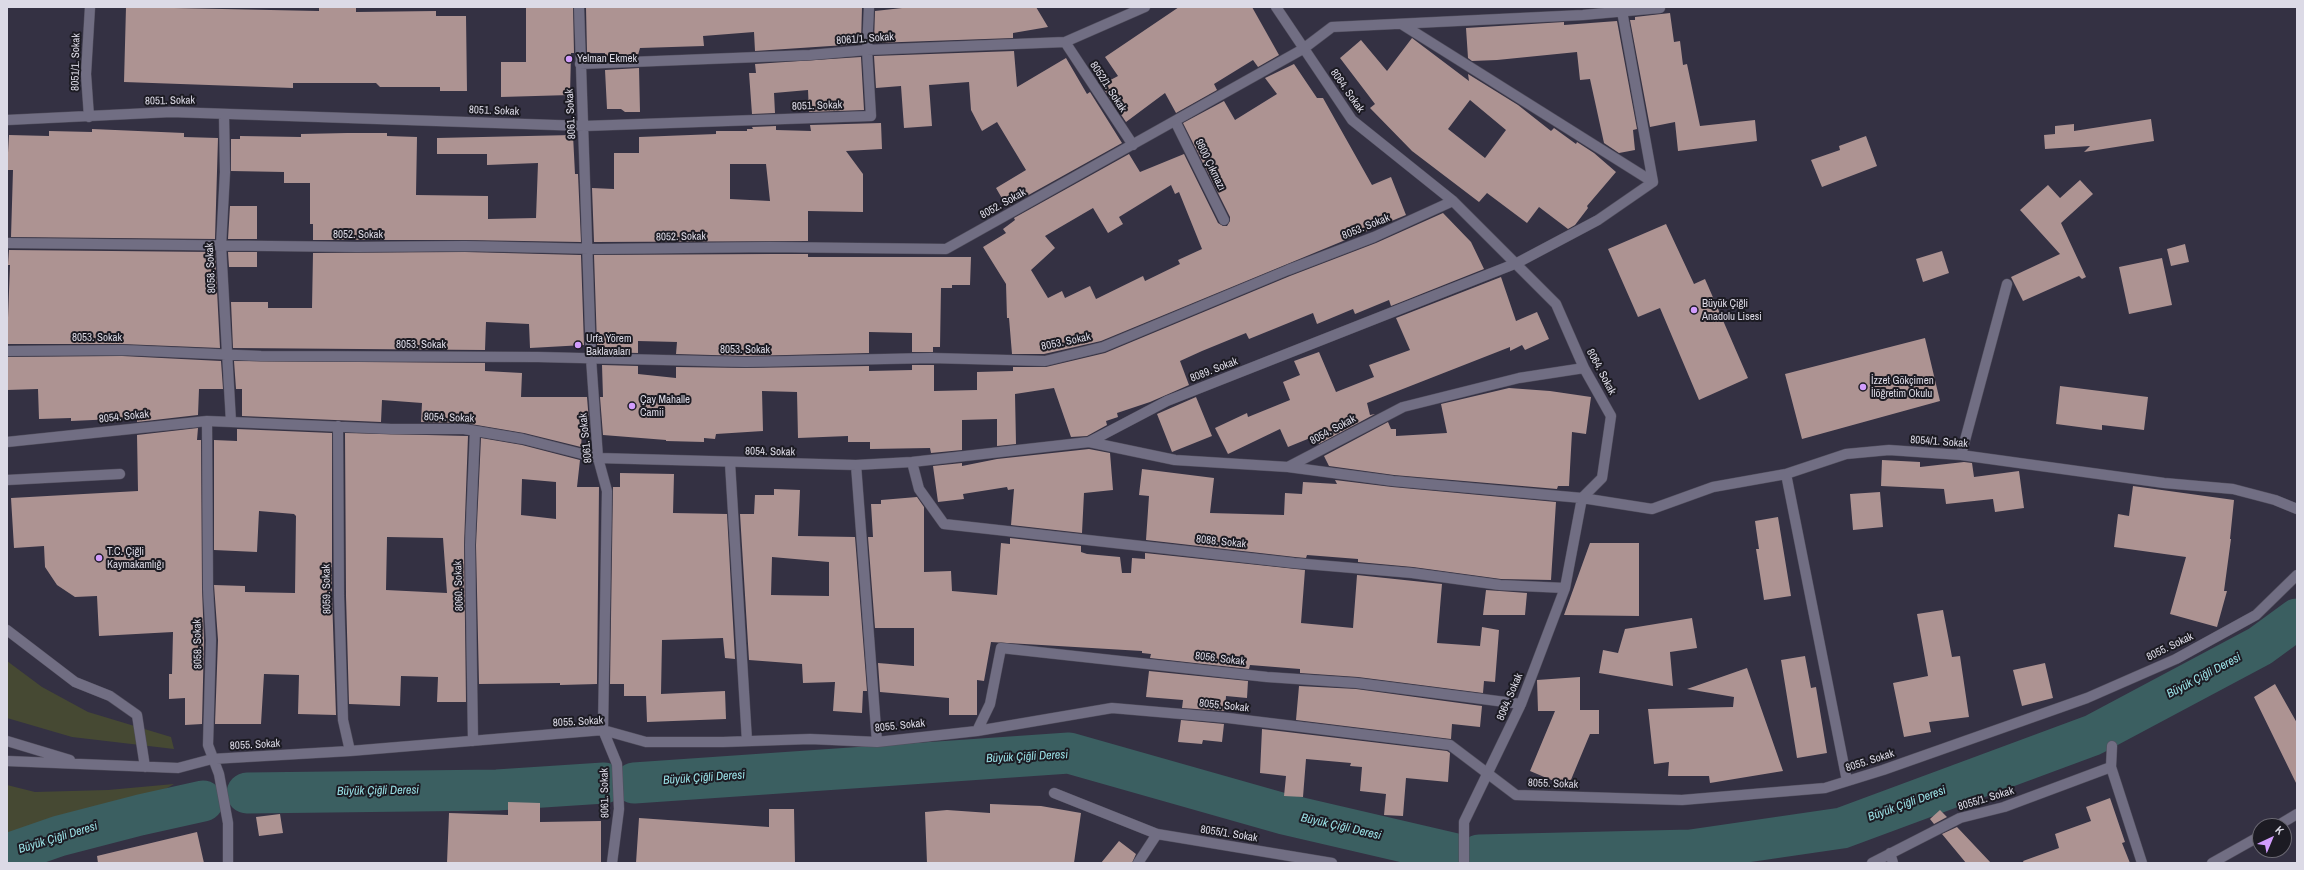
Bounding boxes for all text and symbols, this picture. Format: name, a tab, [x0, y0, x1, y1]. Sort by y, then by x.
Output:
street label: 8061/1. Sokak	[836, 30, 894, 48]
street label: 8051/1. Sokak	[69, 33, 83, 91]
place label: Yelman Ekmek	[577, 52, 637, 66]
marker: Yelman Ekmek	[564, 54, 574, 64]
street label: 8052/1. Sokak	[1087, 59, 1129, 115]
street label: 8064. Sokak	[1327, 67, 1367, 115]
street label: 8061. Sokak	[563, 89, 579, 139]
street label: 8051. Sokak	[145, 94, 195, 108]
street label: 8051. Sokak	[792, 99, 842, 113]
street label: 8051. Sokak	[469, 104, 519, 118]
street label: 9800 Çıkmazı	[1192, 137, 1228, 193]
street label: 8052. Sokak	[978, 186, 1028, 222]
street label: 8053. Sokak	[1340, 211, 1392, 243]
street label: 8052. Sokak	[333, 228, 383, 242]
street label: 8052. Sokak	[656, 230, 706, 244]
street label: 8058. Sokak	[203, 243, 219, 293]
place label: Büyük Çiğli Anadolu Lisesi	[1702, 297, 1762, 323]
marker: Büyük Çiğli Anadolu Lisesi	[1689, 305, 1699, 315]
street label: 8053. Sokak	[1040, 330, 1092, 354]
street label: 8053. Sokak	[72, 331, 122, 345]
place label: Urfa Yörem Baklavaları	[586, 332, 631, 358]
street label: 8053. Sokak	[396, 338, 446, 352]
marker: Urfa Yörem Baklavaları	[573, 340, 583, 350]
street label: 8053. Sokak	[720, 343, 770, 357]
street label: 8064. Sokak	[1583, 347, 1619, 397]
street label: 8089. Sokak	[1188, 355, 1240, 385]
place label: İzzet Gökçimen İlöğretim Okulu	[1871, 374, 1934, 400]
marker: İzzet Gökçimen İlöğretim Okulu	[1858, 382, 1868, 392]
place label: Çay Mahalle Camii	[640, 393, 690, 419]
marker: Çay Mahalle Camii	[627, 401, 637, 411]
street label: 8054. Sokak	[98, 408, 150, 426]
street label: 8054. Sokak	[424, 411, 474, 425]
street label: 8061. Sokak	[577, 412, 595, 464]
street label: 8054. Sokak	[1308, 412, 1358, 448]
street label: 8054/1. Sokak	[1910, 433, 1968, 451]
street label: 8054. Sokak	[745, 445, 795, 459]
street label: 8088. Sokak	[1195, 533, 1247, 551]
place label: T.C. Çiğli Kaymakamlığı	[107, 545, 164, 571]
marker: T.C. Çiğli Kaymakamlığı	[94, 553, 104, 563]
street label: 8060. Sokak	[452, 561, 466, 611]
street label: 8059. Sokak	[320, 564, 334, 614]
street label: 8058. Sokak	[191, 619, 205, 669]
street label: 8055. Sokak	[2145, 630, 2195, 664]
street label: 8056. Sokak	[1194, 649, 1246, 669]
water label: Büyük Çiğli Deresi	[2164, 650, 2244, 702]
street label: 8064. Sokak	[1494, 671, 1526, 723]
street label: 8055. Sokak	[1198, 697, 1250, 715]
street label: 8055. Sokak	[553, 714, 603, 730]
street label: 8055. Sokak	[874, 717, 926, 735]
street label: 8055. Sokak	[230, 737, 280, 753]
street label: 8055. Sokak	[1844, 747, 1896, 775]
water label: Büyük Çiğli Deresi	[986, 748, 1068, 766]
street label: 8061. Sokak	[598, 768, 612, 818]
water label: Büyük Çiğli Deresi	[663, 768, 745, 788]
street label: 8055. Sokak	[1528, 777, 1578, 791]
water label: Büyük Çiğli Deresi	[337, 783, 419, 799]
water label: Büyük Çiğli Deresi	[1866, 783, 1948, 825]
street label: 8055/1. Sokak	[1956, 784, 2016, 814]
water label: Büyük Çiğli Deresi	[1299, 811, 1383, 843]
north arrow	[2252, 818, 2292, 858]
water label: Büyük Çiğli Deresi	[17, 819, 99, 857]
street label: 8055/1. Sokak	[1199, 823, 1259, 845]
text: K	[2272, 823, 2287, 837]

